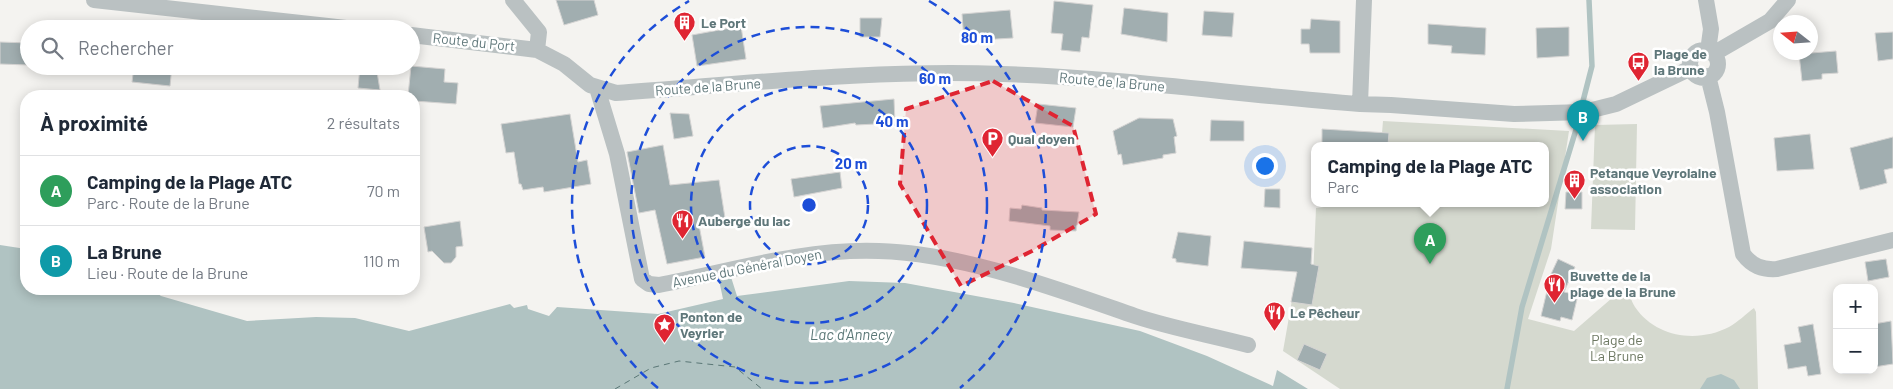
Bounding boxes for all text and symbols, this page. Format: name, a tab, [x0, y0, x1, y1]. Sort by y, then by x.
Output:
building icon: Le Port	[673, 11, 697, 42]
place label: Le Port	[701, 14, 746, 31]
north arrow	[1773, 15, 1818, 60]
search box	[20, 20, 420, 75]
text: 80 m	[961, 28, 993, 46]
street label: Route du Port	[432, 29, 516, 54]
icon: search	[38, 34, 66, 62]
text: Rechercher	[78, 36, 174, 59]
place label: Plage de la Brune	[1654, 45, 1707, 78]
bus stop icon: Plage de la Brune	[1626, 50, 1650, 81]
street label: Route de la Brune	[1058, 68, 1166, 95]
text: 60 m	[919, 69, 951, 87]
street label: Route de la Brune	[654, 74, 762, 99]
pin: B	[1567, 100, 1599, 141]
text: À proximité	[40, 110, 148, 135]
text: 40 m	[875, 112, 909, 130]
text: 2 résultats	[327, 113, 400, 132]
parking icon: Quai doyen	[980, 127, 1004, 158]
place label: Quai doyen	[1008, 130, 1075, 147]
popup	[1311, 142, 1549, 207]
your location	[1252, 153, 1278, 179]
text: 20 m	[835, 154, 867, 172]
text: Camping de la Plage ATC	[1327, 154, 1533, 177]
place label: Petanque Veyrolaine association	[1590, 164, 1717, 197]
building icon: Petanque Veyrolaine association	[1562, 169, 1586, 200]
text: Camping de la Plage ATC	[87, 170, 292, 193]
text: Parc	[1327, 177, 1359, 196]
text: A	[51, 181, 61, 200]
text: 70 m	[367, 181, 400, 200]
text: Parc · Route de la Brune	[87, 193, 250, 212]
centre of rings	[800, 196, 818, 214]
restaurant icon: Auberge du lac	[670, 209, 694, 240]
place label: Auberge du lac	[698, 212, 791, 229]
pin: A	[1414, 223, 1446, 264]
text: La Brune	[87, 240, 162, 263]
street label: Avenue du Général Doyen	[671, 245, 823, 290]
text: B	[51, 251, 61, 270]
text: 110 m	[363, 251, 400, 270]
text: Lieu · Route de la Brune	[87, 263, 248, 282]
place label: Buvette de la plage de la Brune	[1570, 267, 1676, 300]
restaurant icon: Buvette de la plage de la Brune	[1542, 272, 1566, 303]
map controls	[1833, 284, 1878, 374]
button: +	[1833, 284, 1878, 329]
restaurant icon: Le Pêcheur	[1262, 301, 1286, 332]
place label: Le Pêcheur	[1290, 304, 1360, 321]
place label: Ponton de Veyrier	[680, 308, 743, 341]
place icon: Ponton de Veyrier	[652, 313, 676, 344]
water label: Lac d'Annecy	[810, 325, 893, 343]
button: −	[1833, 329, 1878, 374]
park label: Plage de La Brune	[1590, 331, 1644, 364]

